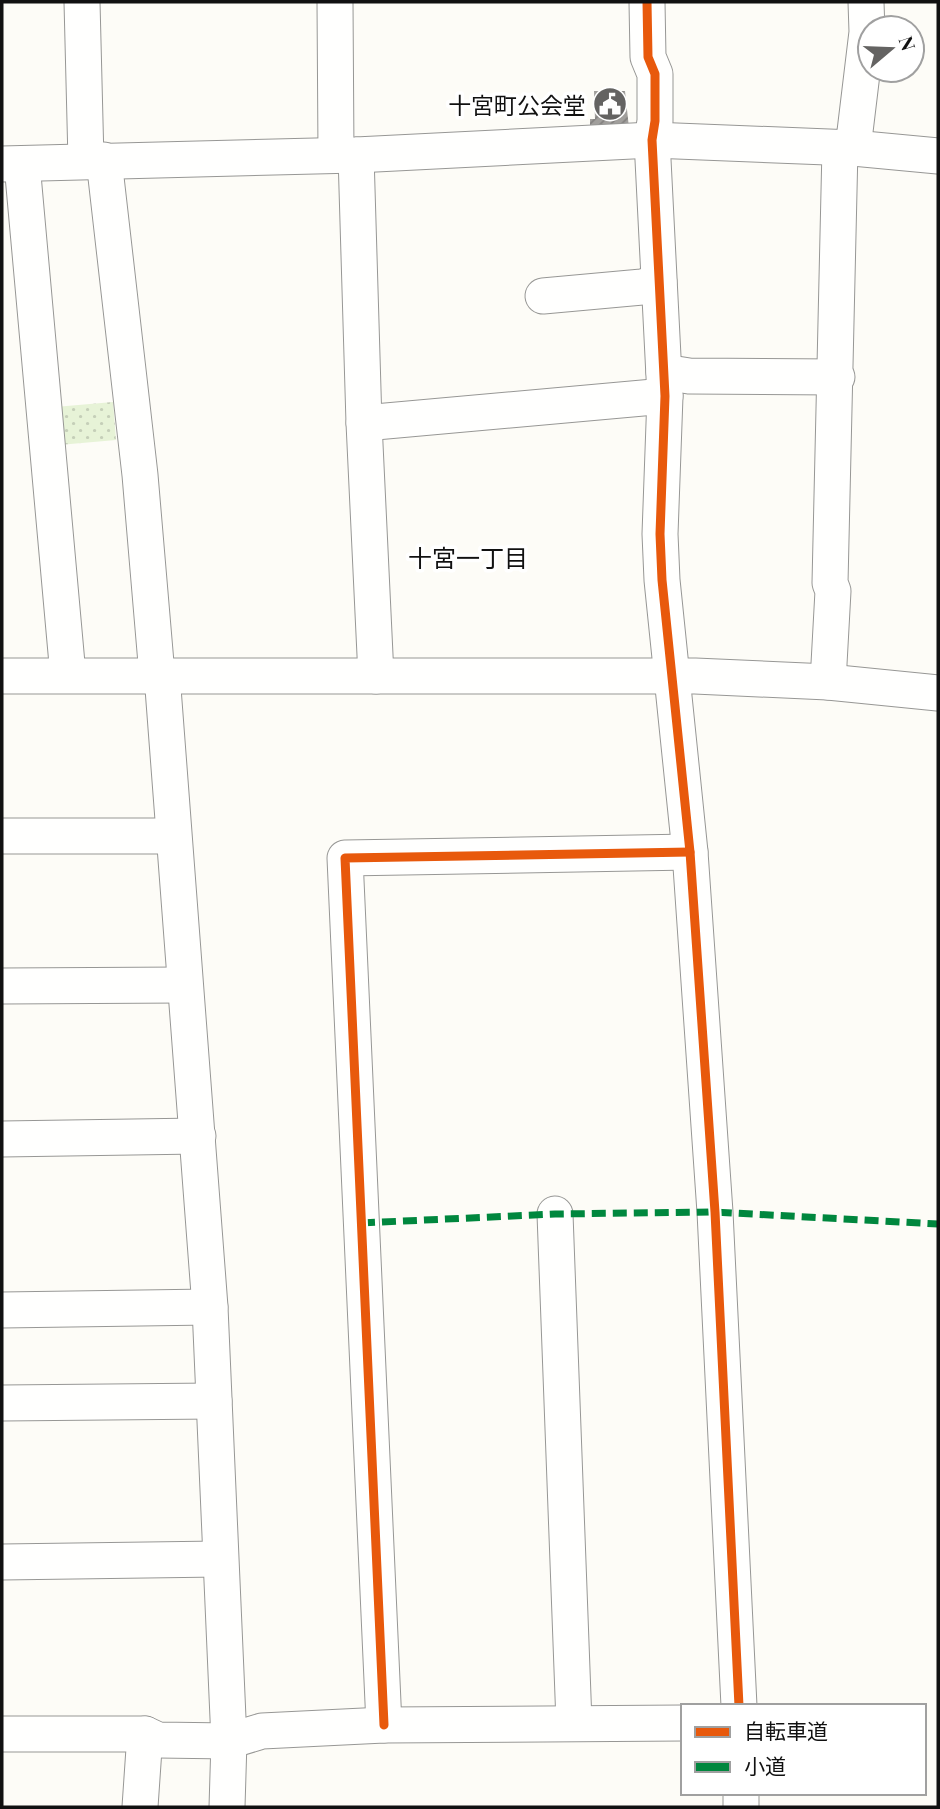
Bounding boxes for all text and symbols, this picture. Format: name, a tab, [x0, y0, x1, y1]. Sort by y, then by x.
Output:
north arrow	[856, 14, 926, 84]
text: N	[893, 32, 923, 54]
public building icon: 十宮町公会堂	[591, 85, 629, 123]
place label: 十宮町公会堂	[448, 89, 586, 120]
district label: 十宮一丁目	[408, 541, 528, 573]
legend	[681, 1704, 926, 1795]
text: 自転車道	[744, 1716, 828, 1744]
text: 小道	[744, 1751, 786, 1779]

